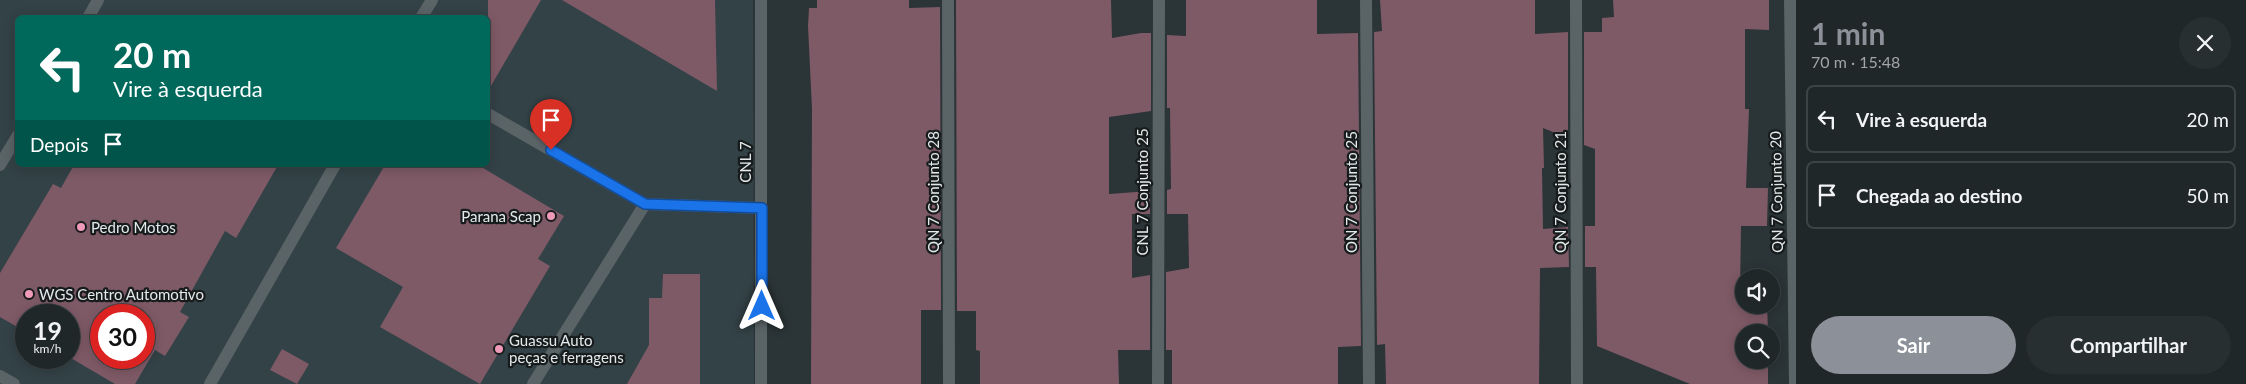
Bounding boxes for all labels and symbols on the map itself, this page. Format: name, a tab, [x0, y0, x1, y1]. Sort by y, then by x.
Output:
pin	[530, 99, 572, 150]
street label: CNL 7 Conjunto 25	[1133, 128, 1151, 256]
street label: QN 7 Conjunto 28	[924, 131, 942, 253]
street label: ON 7 Conjunto 25	[1342, 131, 1360, 253]
street label: QN 7 Conjunto 21	[1551, 131, 1569, 253]
street label: QN 7 Conjunto 20	[1766, 131, 1786, 253]
street label: CNL 7	[736, 141, 754, 183]
place label: Parana Scap	[461, 207, 541, 225]
marker: Parana Scap	[545, 210, 557, 222]
place label: Pedro Motos	[91, 218, 176, 236]
marker: Pedro Motos	[75, 221, 87, 233]
position arrow	[735, 279, 787, 331]
place label: WGS Centro Automotivo	[39, 285, 204, 303]
marker: WGS Centro Automotivo	[23, 288, 35, 300]
speed limit sign: 30	[90, 304, 155, 369]
place label: Guassu Auto peças e ferragens	[509, 331, 624, 366]
marker: Guassu Auto peças e ferragens	[493, 343, 505, 355]

